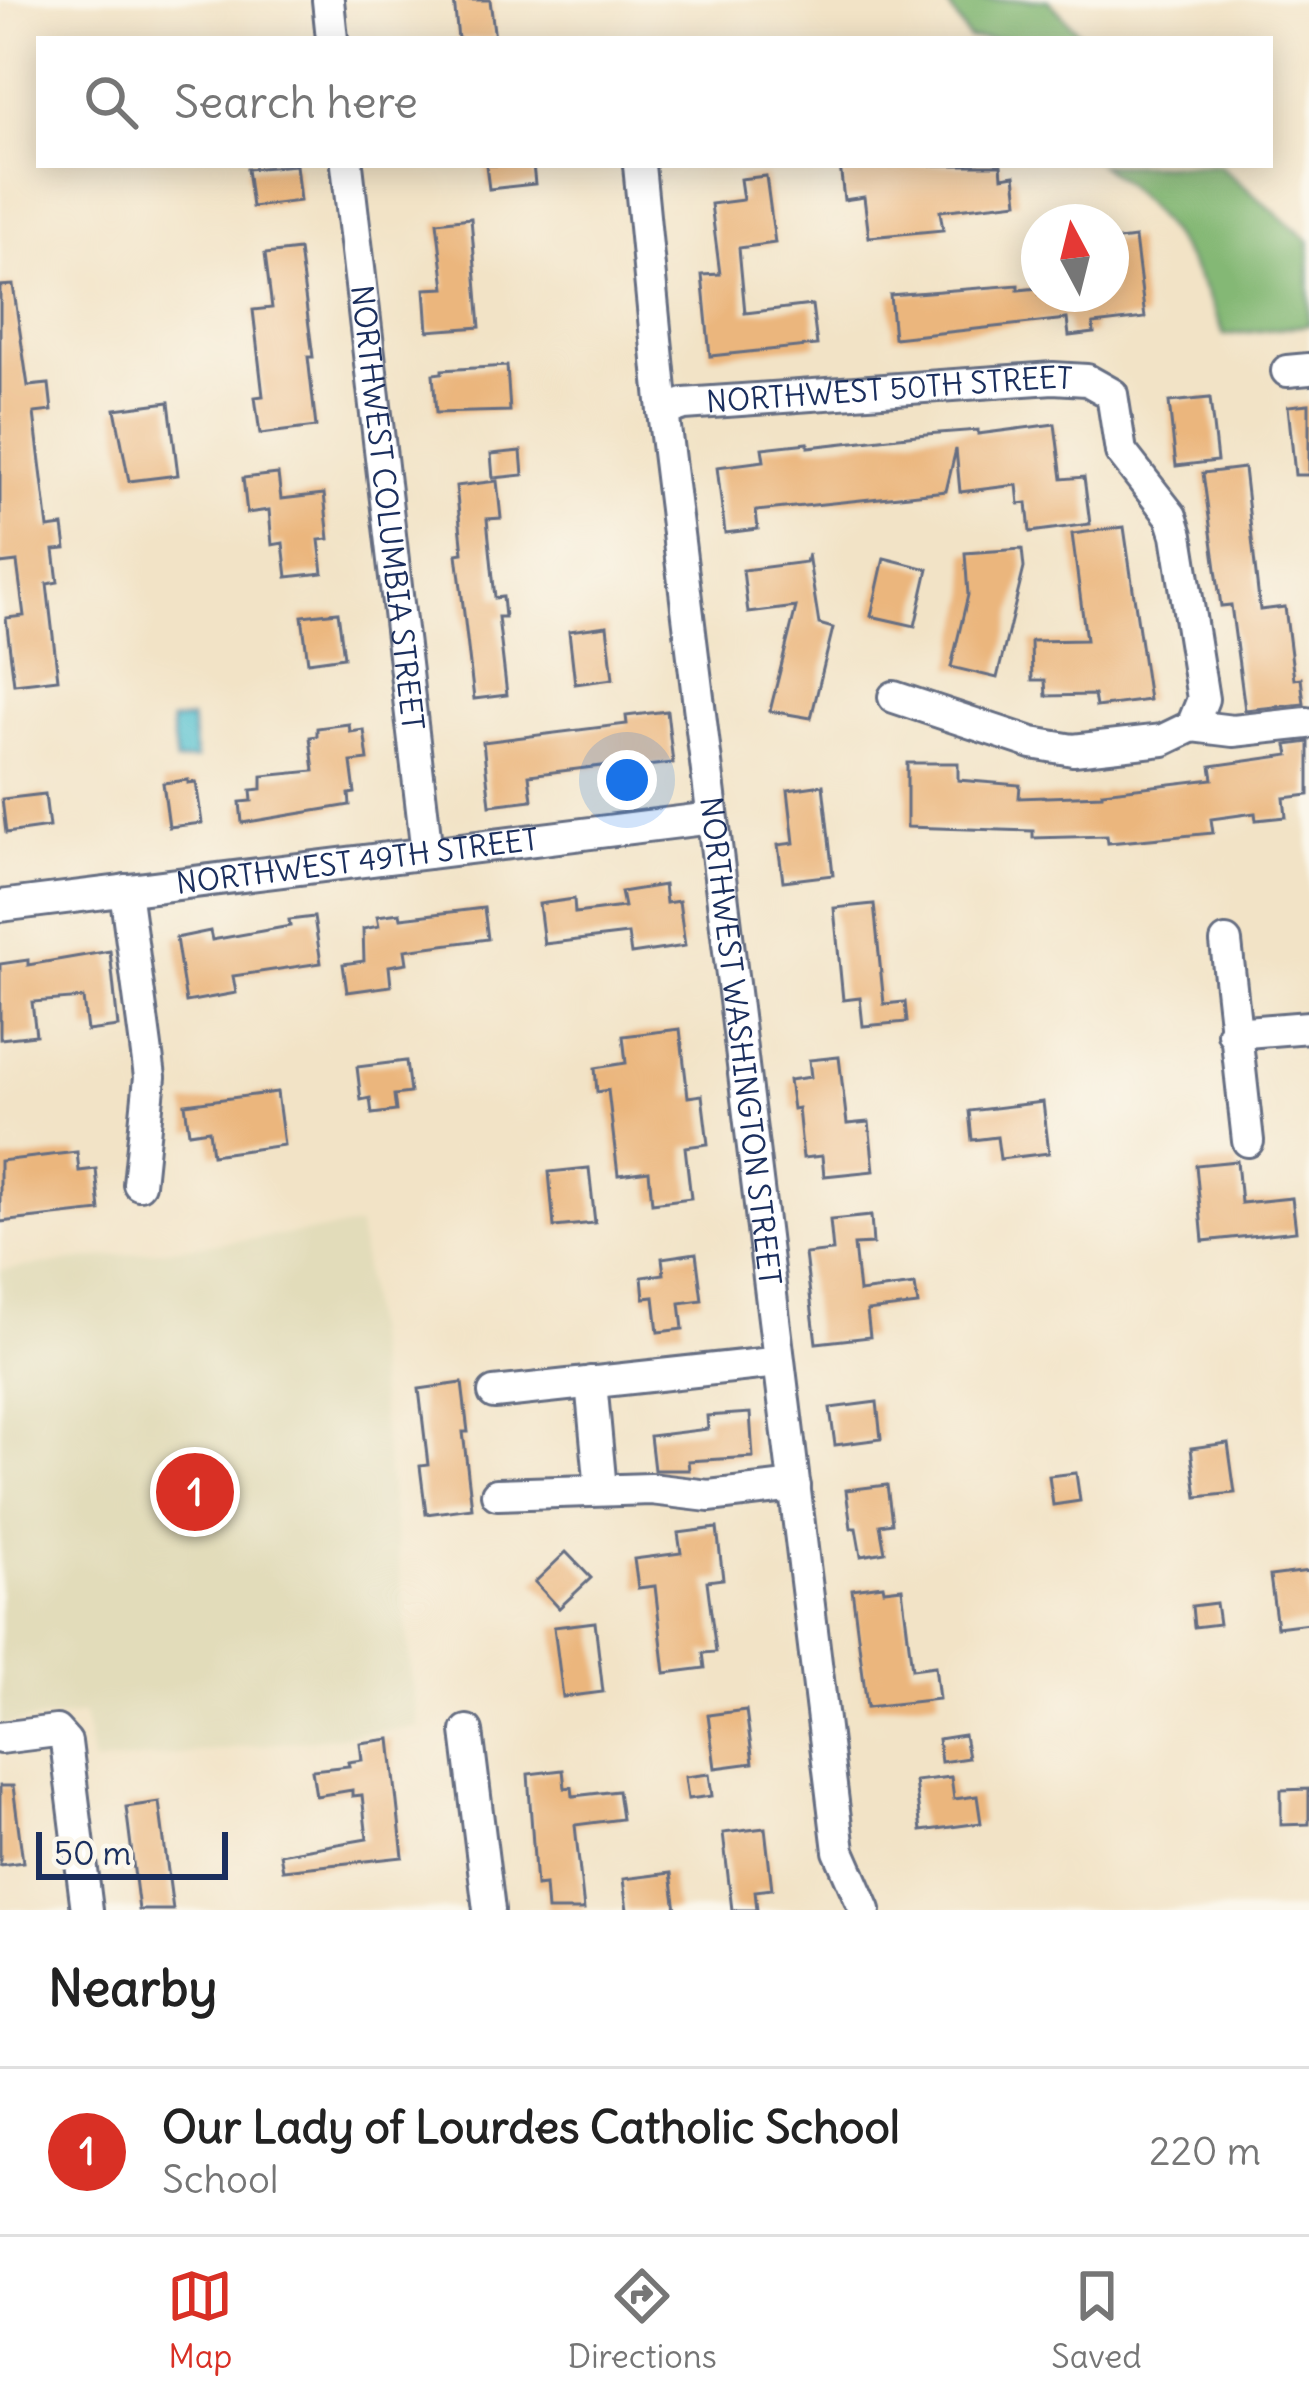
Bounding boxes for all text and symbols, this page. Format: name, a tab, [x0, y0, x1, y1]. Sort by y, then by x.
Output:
search box	[36, 36, 1273, 168]
icon: search	[78, 69, 144, 135]
text: Search here	[174, 74, 418, 130]
north arrow	[1021, 204, 1129, 312]
street label: NORTHWEST COLUMBIA STREET	[343, 283, 433, 732]
street label: NORTHWEST 50TH STREET	[705, 358, 1073, 420]
your location	[597, 750, 657, 810]
street label: NORTHWEST WASHINGTON STREET	[692, 795, 790, 1287]
street label: NORTHWEST 49TH STREET	[174, 820, 540, 902]
pin: 1	[156, 1447, 234, 1537]
scale bar	[36, 1826, 228, 1879]
text: 50 m	[54, 1832, 131, 1874]
text: Nearby	[48, 1956, 217, 2020]
text: Our Lady of Lourdes Catholic School	[162, 2099, 900, 2155]
text: 1	[79, 2127, 95, 2176]
text: 220 m	[1149, 2127, 1261, 2176]
text: School	[162, 2155, 279, 2204]
tab: Map	[167, 2263, 233, 2377]
tab: Directions	[568, 2263, 717, 2377]
tab: Saved	[1051, 2263, 1142, 2377]

